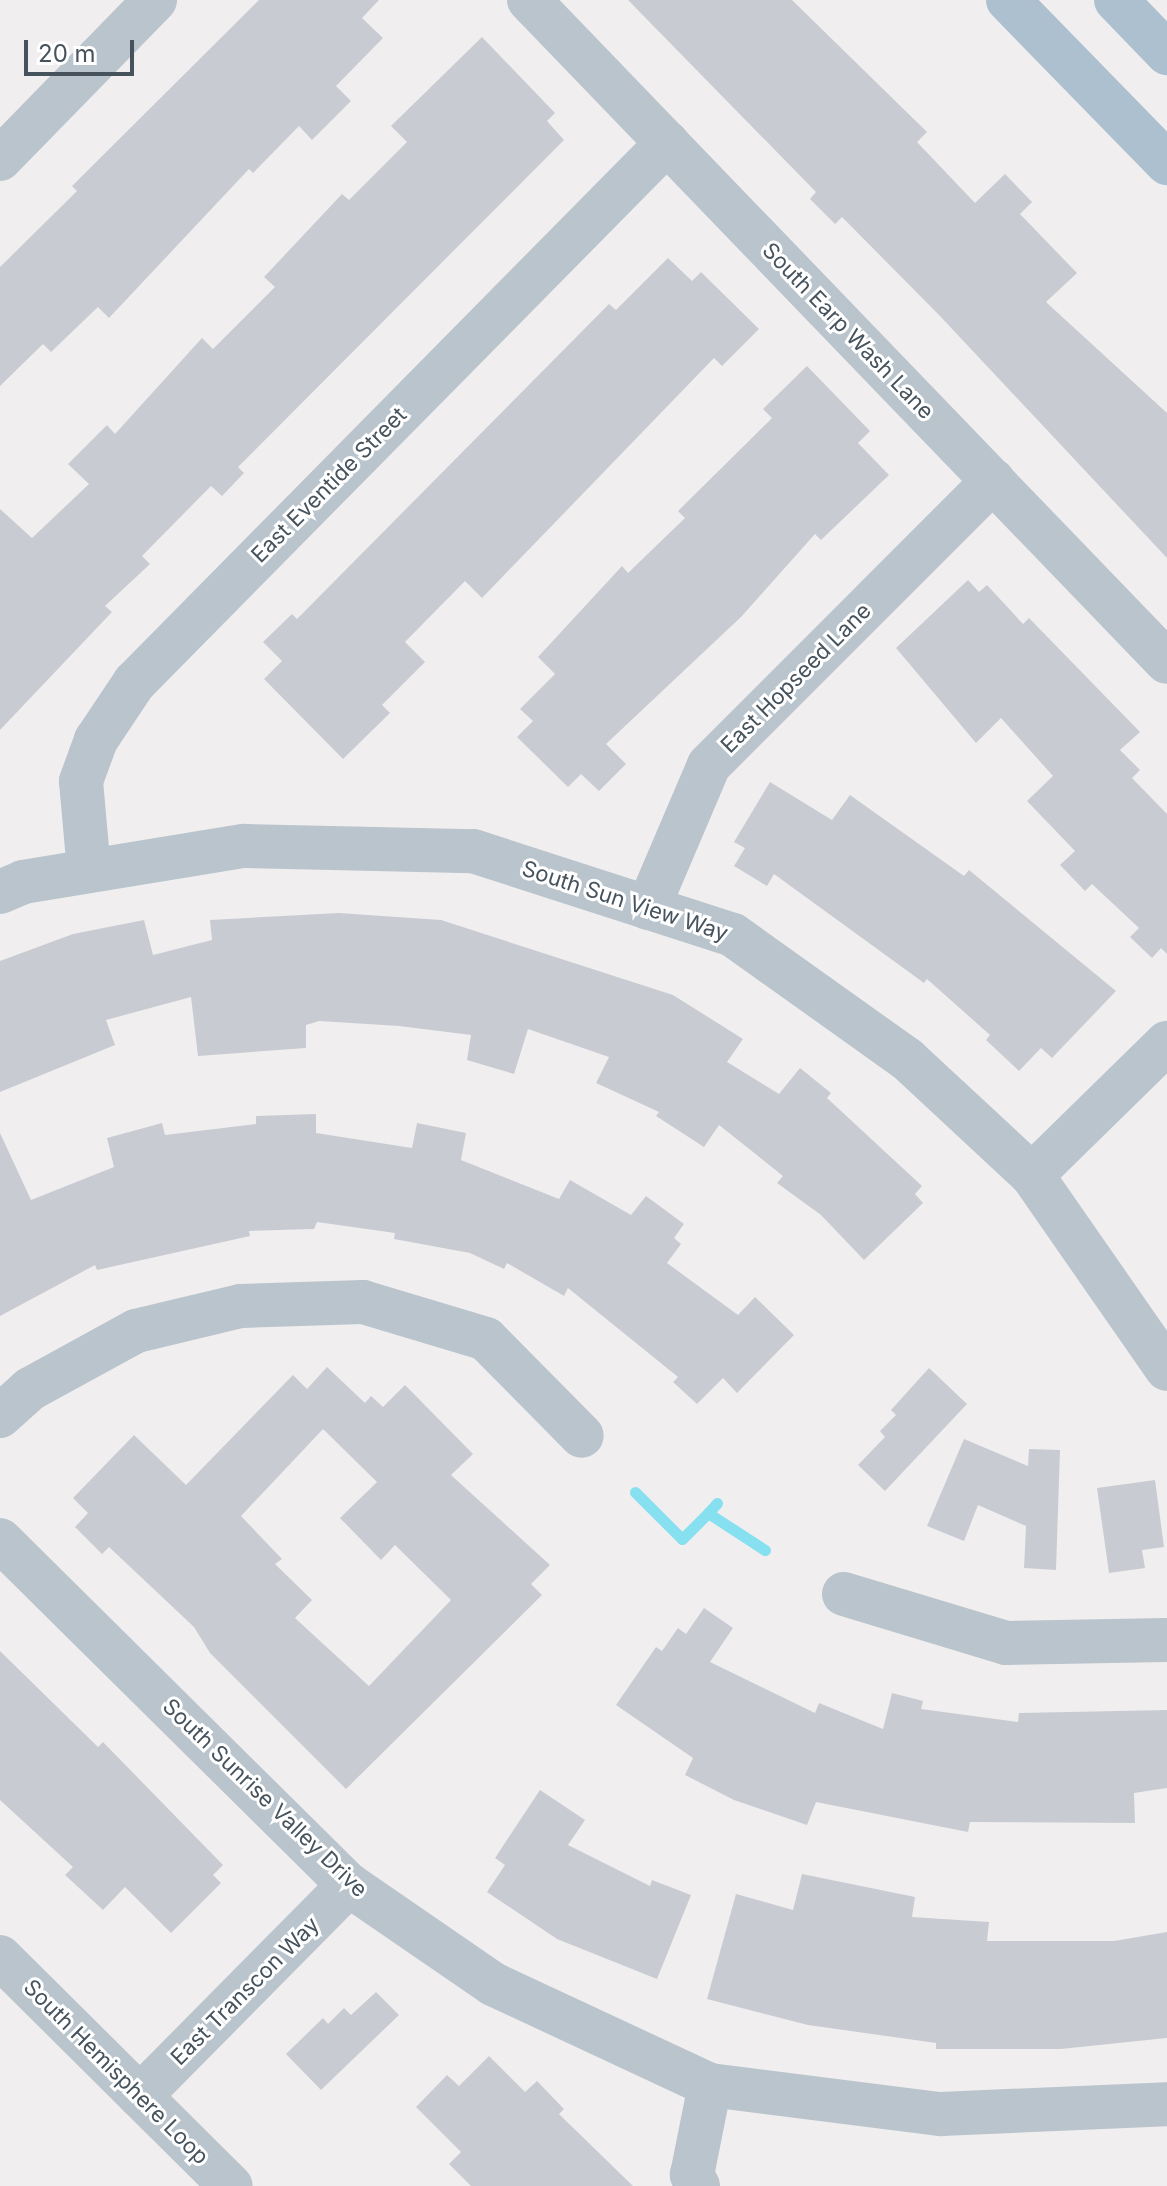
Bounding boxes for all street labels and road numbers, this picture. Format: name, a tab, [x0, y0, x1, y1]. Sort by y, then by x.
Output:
street label: South Earp Wash Lane	[757, 237, 939, 425]
street label: East Eventide Street	[246, 402, 412, 568]
street label: East Hopseed Lane	[716, 598, 876, 758]
street label: South Sun View Way	[519, 855, 731, 947]
street label: South Sunrise Valley Drive	[157, 1693, 373, 1903]
street label: East Transcon Way	[165, 1911, 325, 2071]
street label: South Hemisphere Loop	[18, 1974, 214, 2170]

